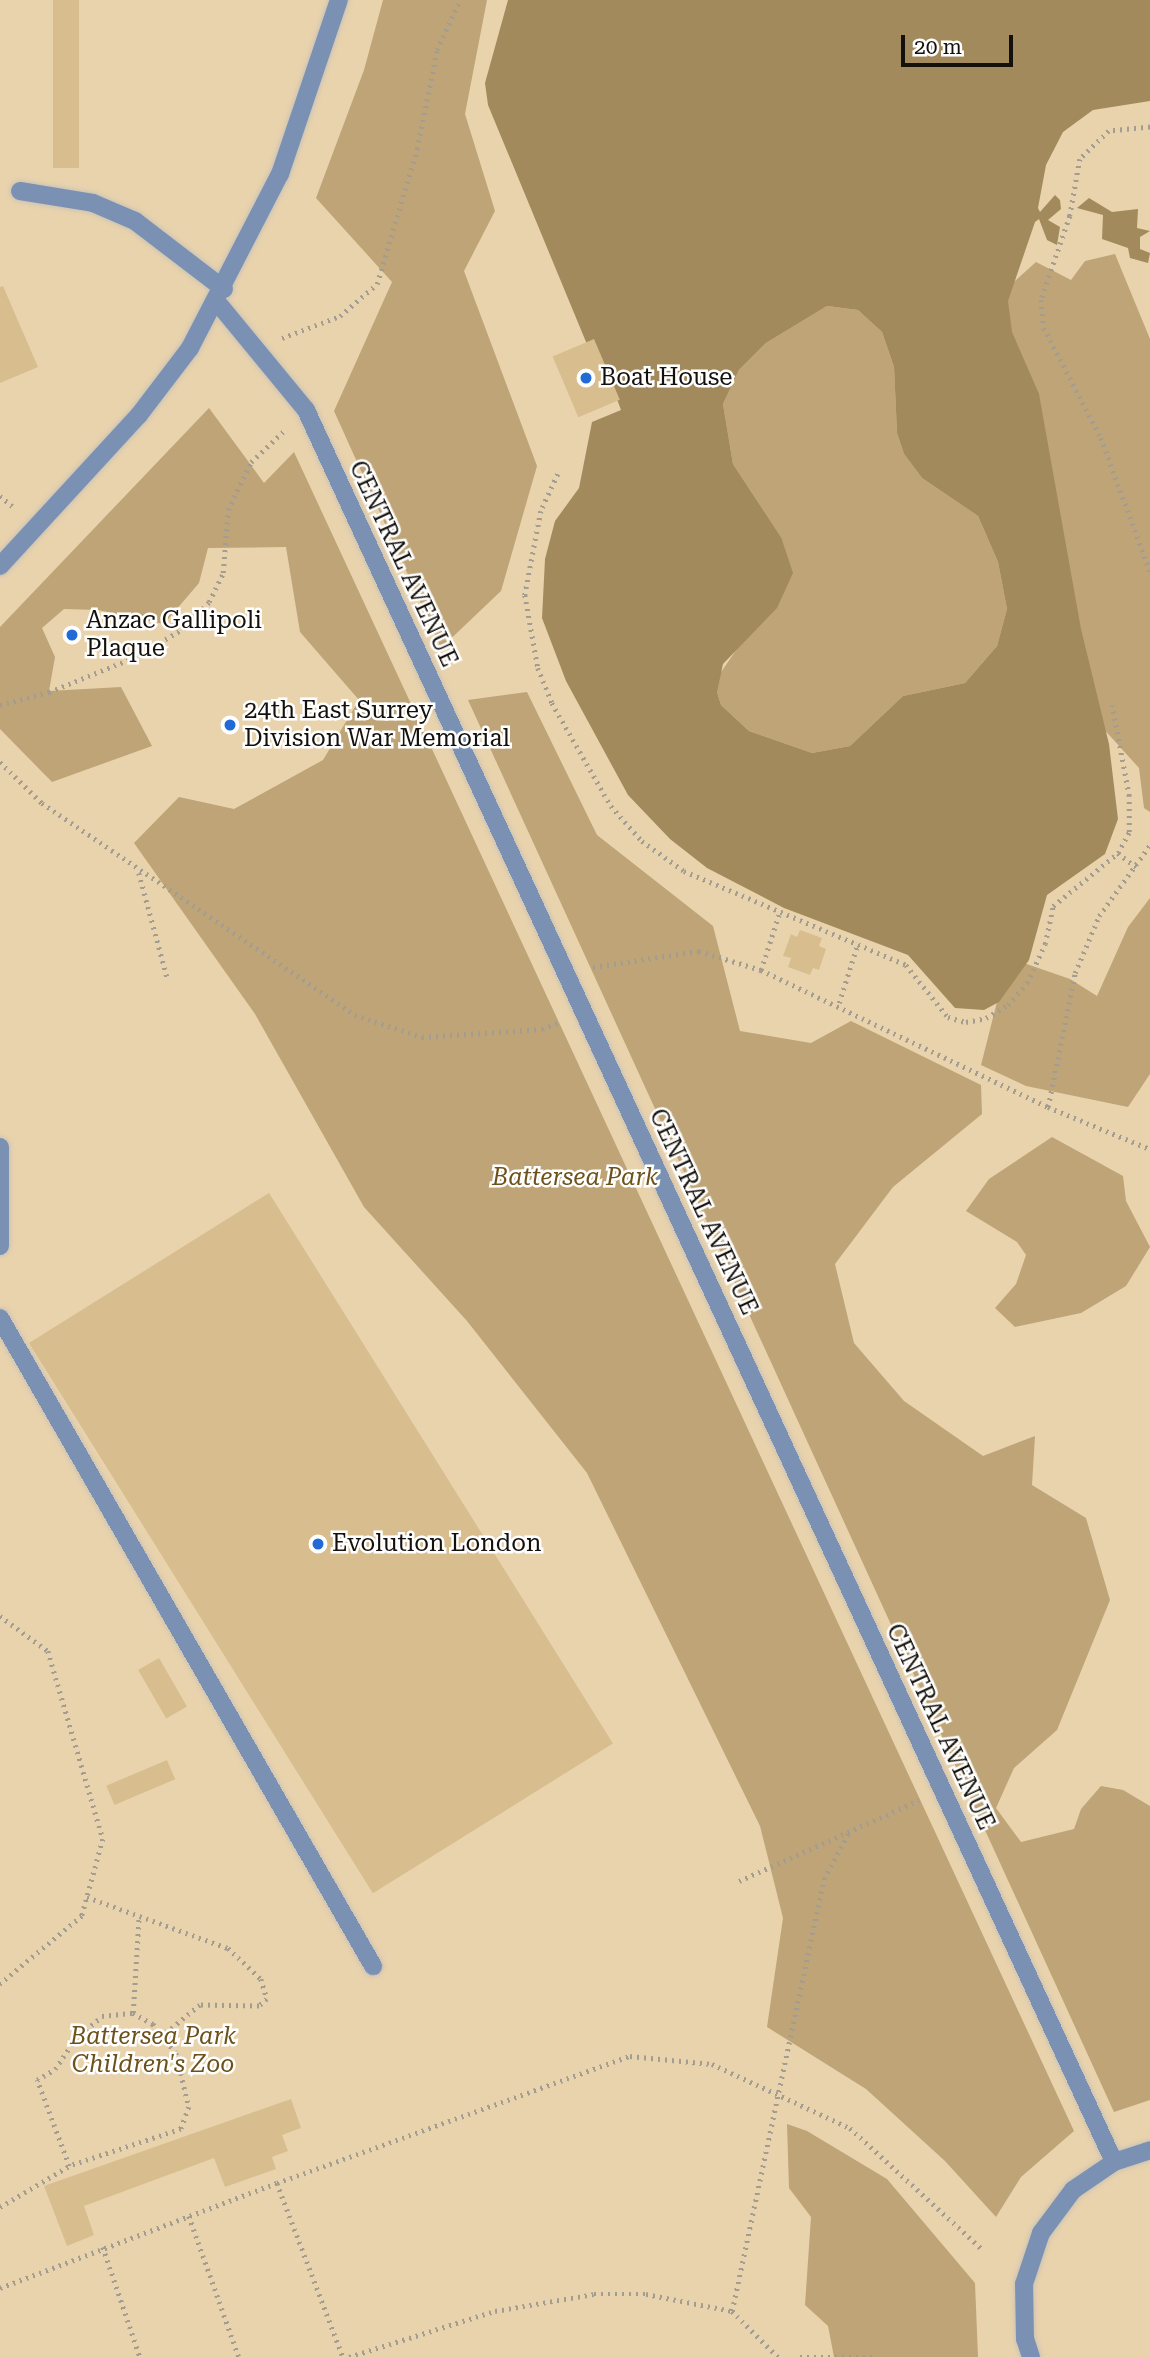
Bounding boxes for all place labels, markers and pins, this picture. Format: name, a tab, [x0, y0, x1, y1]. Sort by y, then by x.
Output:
place label: Boat House	[600, 364, 732, 392]
marker: Boat House	[578, 370, 594, 386]
place label: Anzac Gallipoli Plaque	[86, 607, 262, 663]
marker: Anzac Gallipoli Plaque	[64, 627, 80, 643]
place label: 24th East Surrey Division War Memorial	[244, 697, 510, 753]
marker: 24th East Surrey Division War Memorial	[222, 717, 238, 733]
place label: Evolution London	[332, 1530, 541, 1558]
marker: Evolution London	[310, 1536, 326, 1552]

